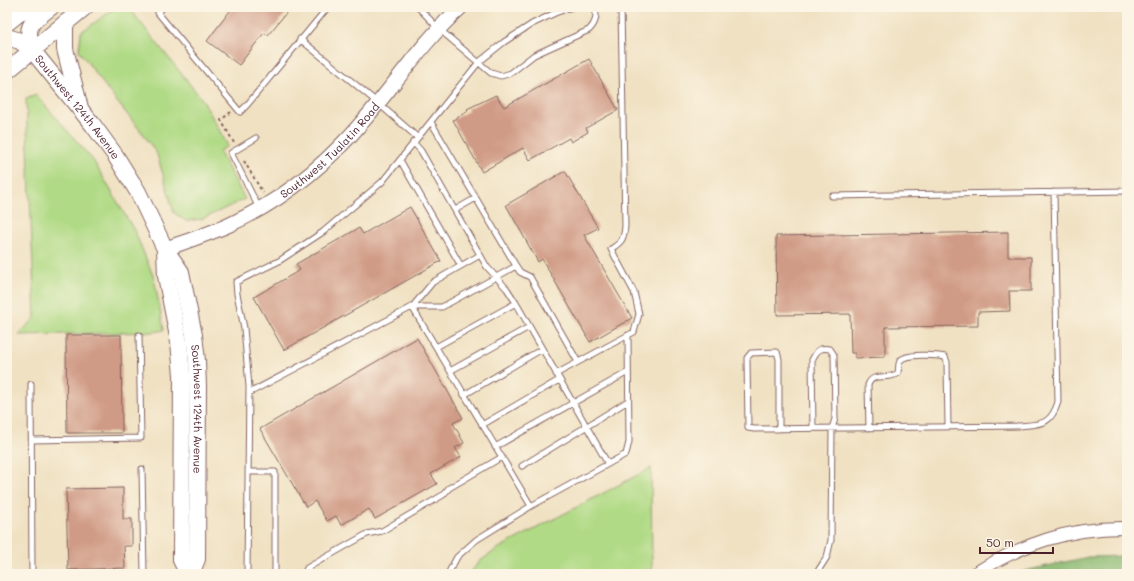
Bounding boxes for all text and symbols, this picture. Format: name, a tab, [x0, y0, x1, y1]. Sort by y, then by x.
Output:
street label: Southwest 124th Avenue	[32, 51, 124, 162]
street label: Southwest Tualatin Road	[277, 99, 383, 201]
street label: Southwest 124th Avenue	[188, 344, 206, 474]
scale bar	[980, 529, 1053, 555]
text: 50 m	[986, 534, 1014, 550]

